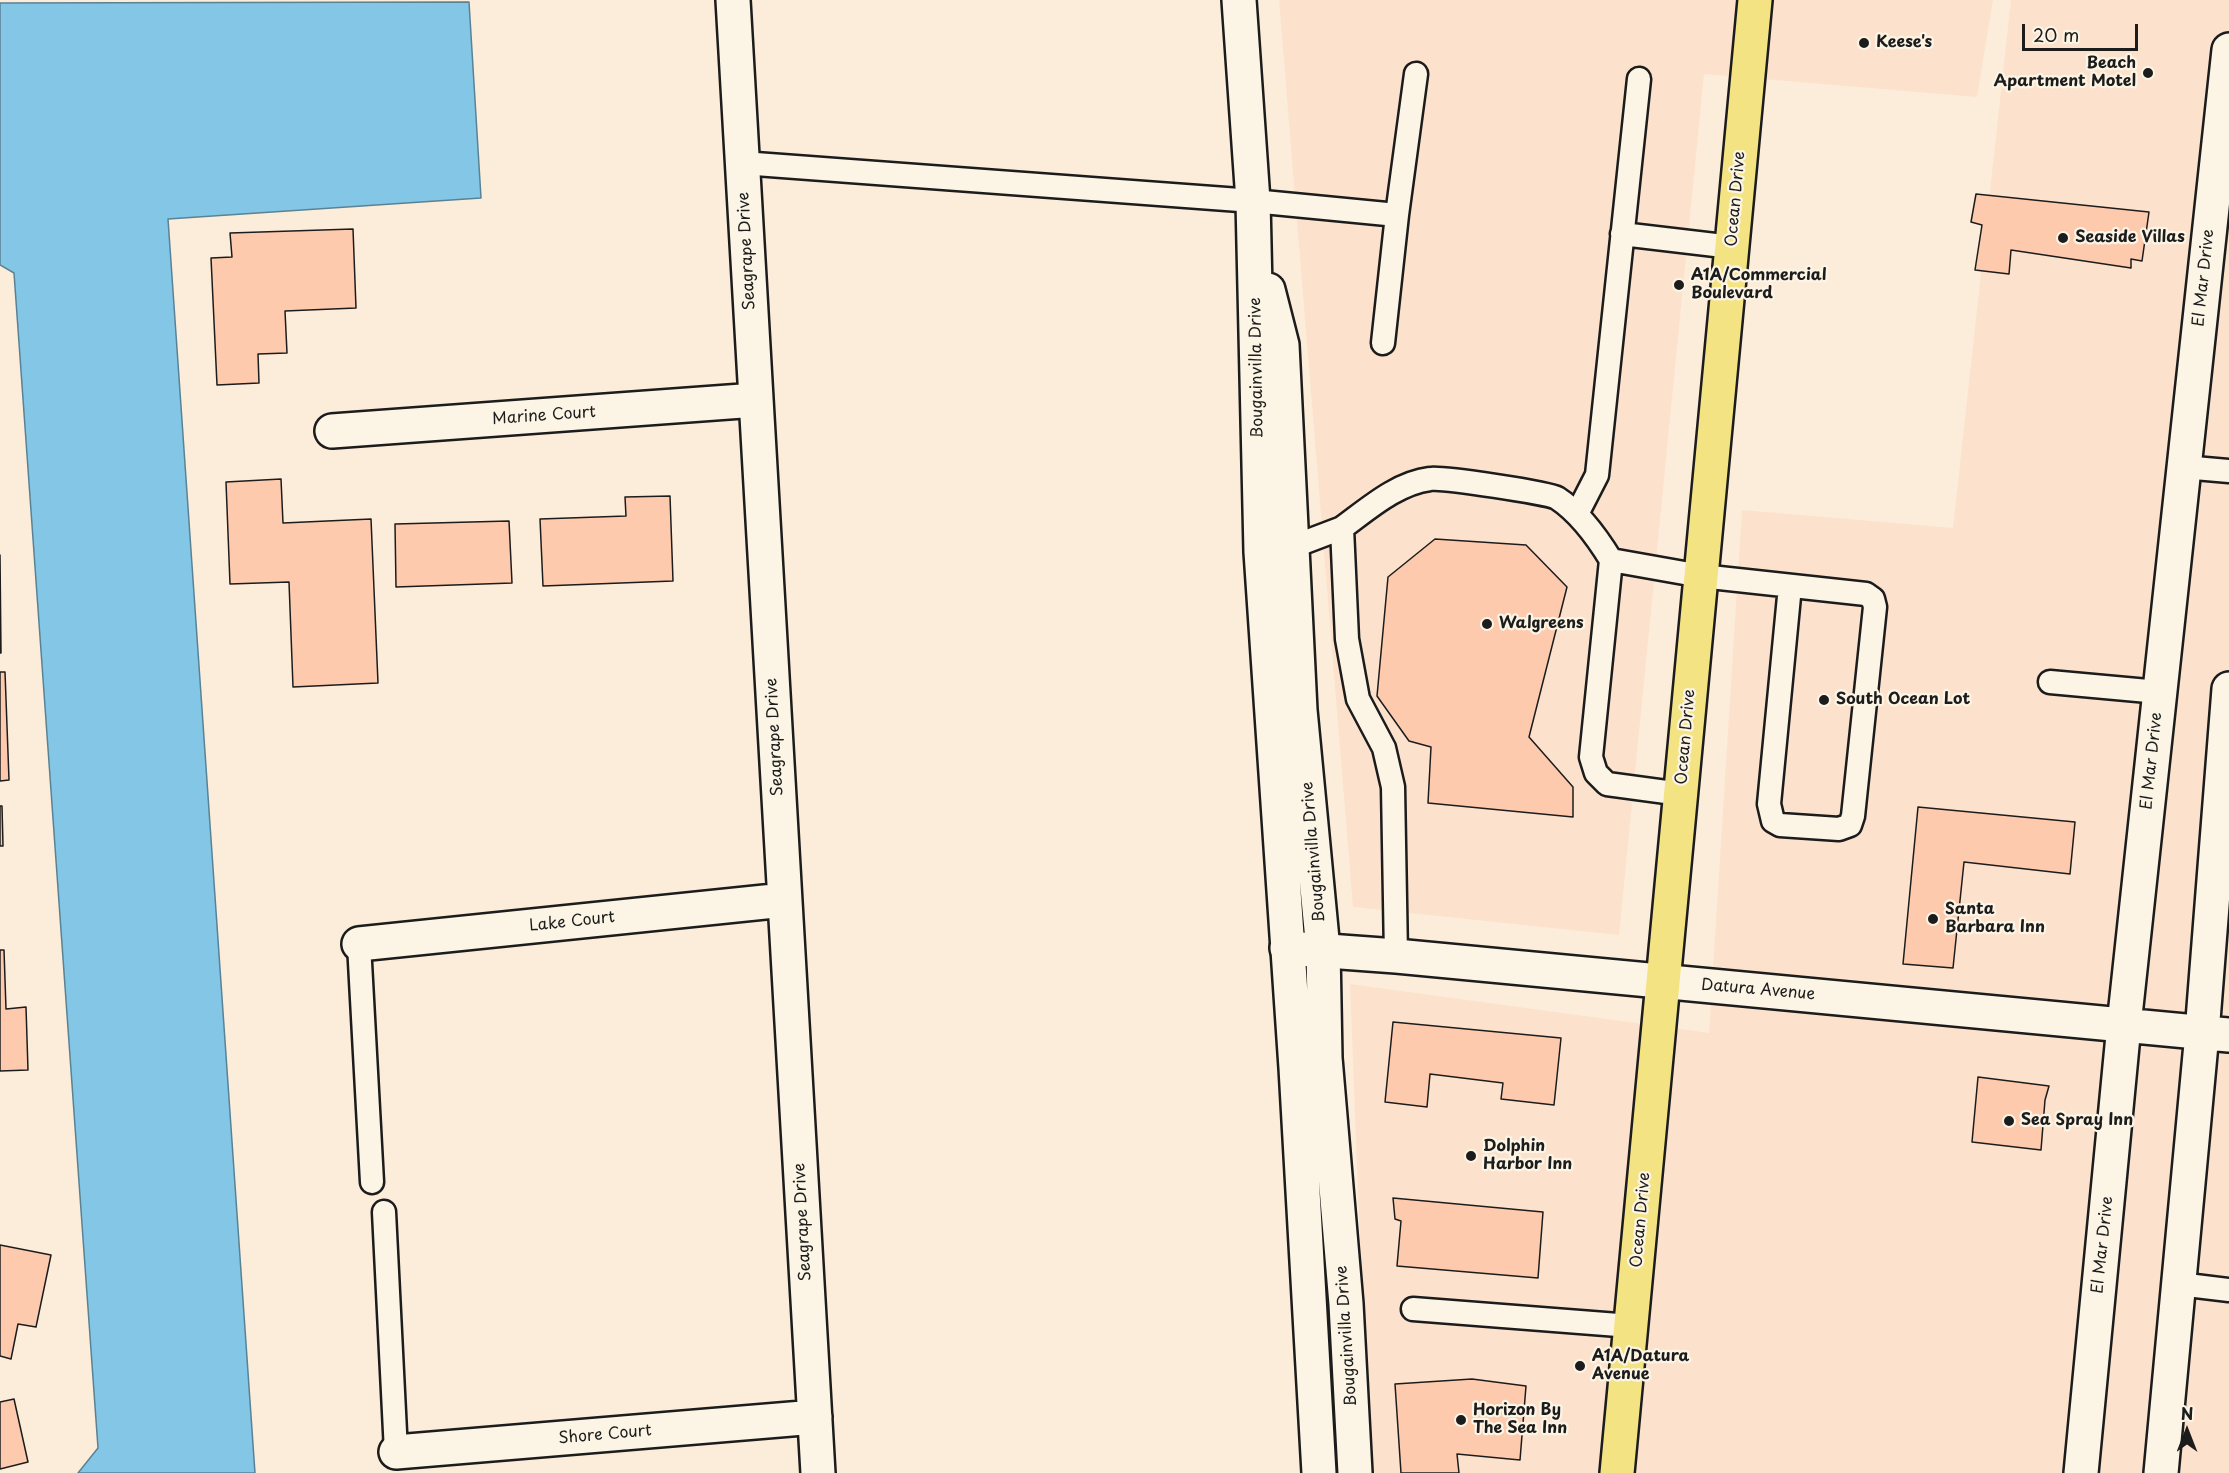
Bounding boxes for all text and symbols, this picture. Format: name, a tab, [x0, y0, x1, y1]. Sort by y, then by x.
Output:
scale bar	[2025, 12, 2140, 50]
text: 20 m	[2033, 21, 2079, 48]
place label: Keese's	[1876, 33, 1932, 53]
marker: Keese's	[1857, 36, 1871, 50]
place label: Beach Apartment Motel	[1994, 54, 2136, 92]
marker: Beach Apartment Motel	[2141, 66, 2155, 80]
street label: Ocean Drive	[1722, 151, 1750, 247]
street label: Seagrape Drive	[734, 191, 760, 311]
place label: Seaside Villas	[2075, 228, 2185, 248]
street label: El Mar Drive	[2189, 228, 2219, 328]
marker: Seaside Villas	[2056, 231, 2070, 245]
place label: A1A/Commercial Boulevard	[1691, 266, 1827, 304]
marker: A1A/Commercial Boulevard	[1672, 278, 1686, 292]
street label: Bougainvilla Drive	[1246, 297, 1268, 439]
street label: Marine Court	[492, 403, 596, 429]
place label: Walgreens	[1499, 614, 1584, 634]
marker: Walgreens	[1480, 617, 1494, 631]
street label: Seagrape Drive	[762, 677, 788, 797]
street label: Ocean Drive	[1672, 689, 1700, 785]
place label: South Ocean Lot	[1836, 690, 1970, 710]
marker: South Ocean Lot	[1817, 693, 1831, 707]
street label: El Mar Drive	[2137, 711, 2167, 811]
street label: Bougainvilla Drive	[1298, 781, 1330, 923]
place label: Santa Barbara Inn	[1945, 900, 2045, 938]
street label: Lake Court	[528, 908, 616, 936]
marker: Santa Barbara Inn	[1926, 912, 1940, 926]
street label: Datura Avenue	[1700, 975, 1816, 1005]
place label: Sea Spray Inn	[2021, 1111, 2133, 1131]
marker: Sea Spray Inn	[2002, 1114, 2016, 1128]
place label: Dolphin Harbor Inn	[1483, 1137, 1572, 1175]
marker: Dolphin Harbor Inn	[1464, 1149, 1478, 1163]
street label: Seagrape Drive	[790, 1162, 816, 1282]
street label: Ocean Drive	[1627, 1172, 1655, 1268]
street label: El Mar Drive	[2088, 1195, 2118, 1295]
street label: Bougainvilla Drive	[1332, 1265, 1362, 1407]
place label: A1A/Datura Avenue	[1592, 1347, 1689, 1385]
marker: A1A/Datura Avenue	[1573, 1359, 1587, 1373]
place label: Horizon By The Sea Inn	[1473, 1401, 1567, 1439]
north arrow	[2157, 1401, 2217, 1461]
text: N	[2181, 1401, 2193, 1425]
marker: Horizon By The Sea Inn	[1454, 1413, 1468, 1427]
street label: Shore Court	[558, 1421, 652, 1449]

